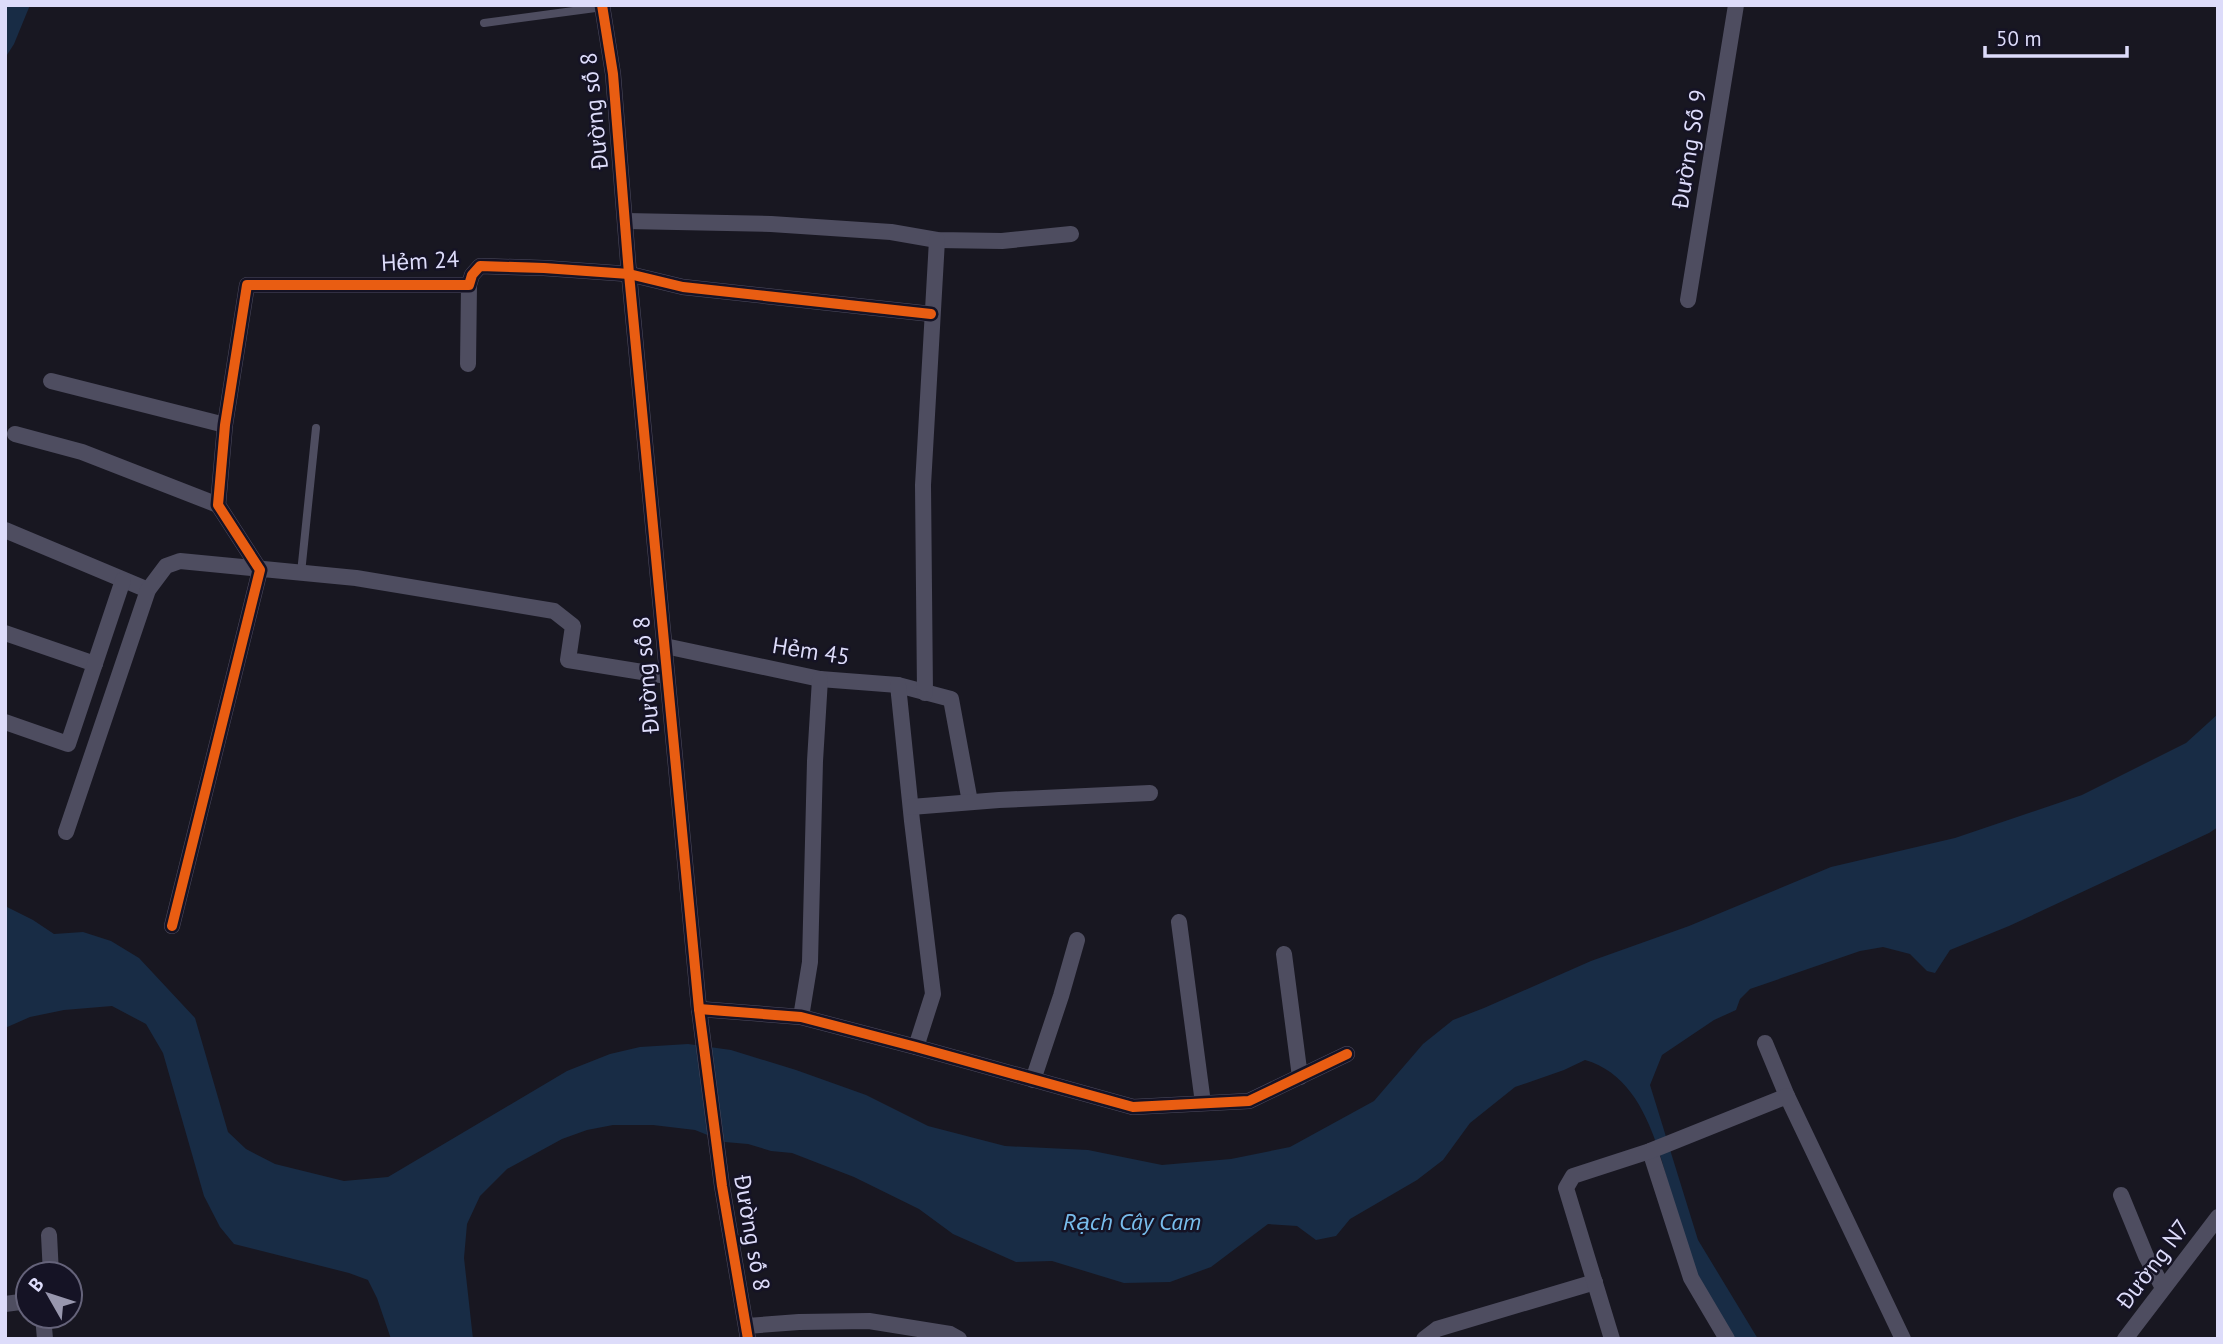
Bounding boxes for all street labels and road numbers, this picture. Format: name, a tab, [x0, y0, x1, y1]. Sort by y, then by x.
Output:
street label: Đường số 8	[573, 51, 614, 172]
street label: Đường Số 9	[1665, 87, 1712, 211]
street label: Hẻm 24	[380, 244, 460, 277]
street label: Đường số 8	[626, 615, 665, 736]
street label: Hẻm 45	[770, 630, 852, 671]
street label: Đường số 8	[728, 1172, 777, 1293]
street label: Đường N7	[2109, 1213, 2196, 1315]

